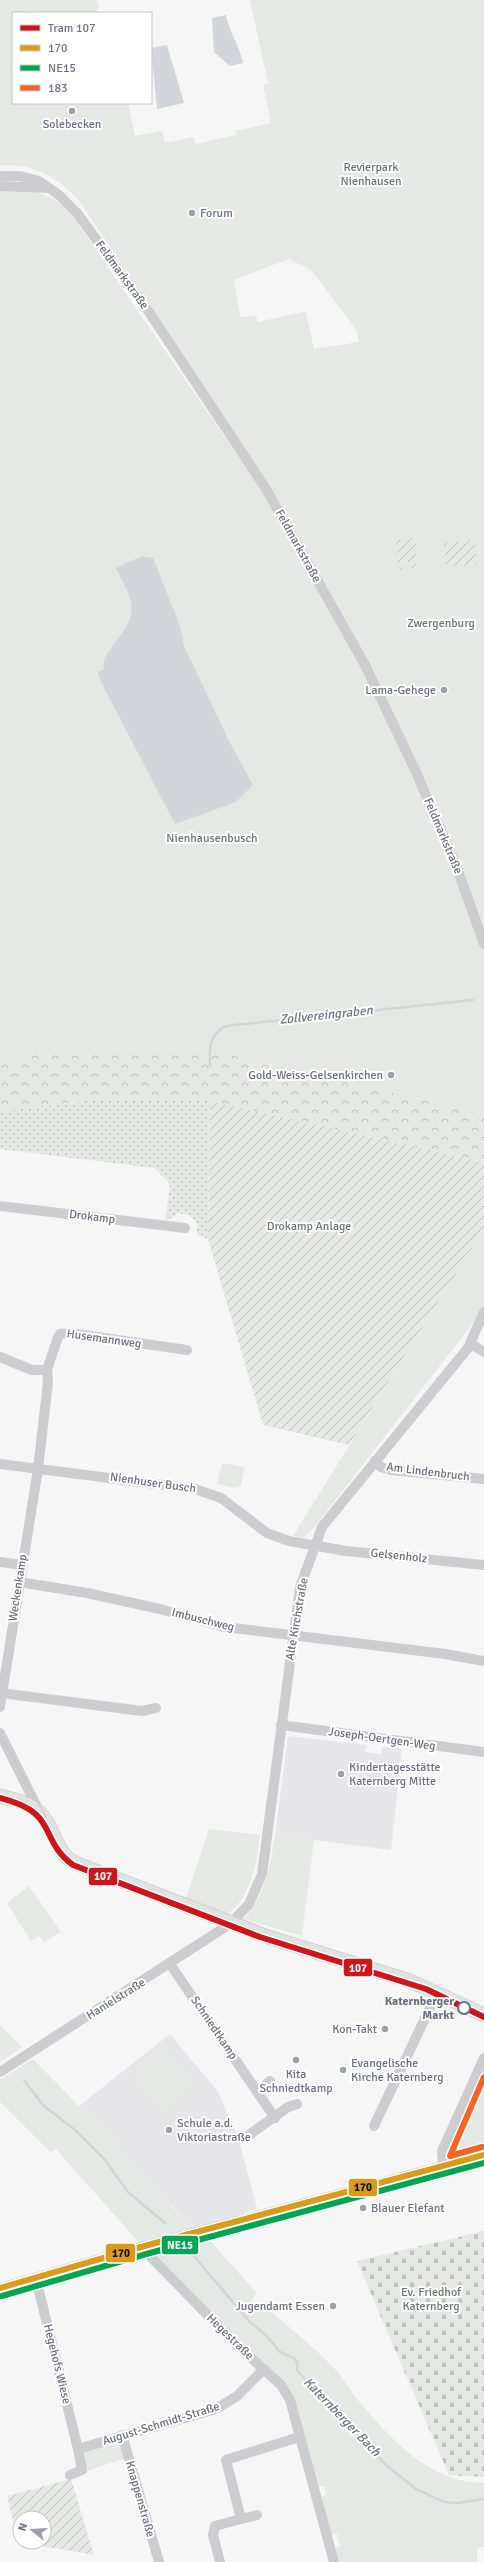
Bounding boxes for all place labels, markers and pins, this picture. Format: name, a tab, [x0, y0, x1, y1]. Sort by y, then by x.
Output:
marker: Solebecken	[67, 106, 77, 116]
place label: Solebecken	[43, 117, 101, 132]
place label: Forum	[200, 206, 233, 221]
marker: Forum	[187, 208, 197, 218]
place label: Lama-Gehege	[365, 683, 436, 698]
marker: Lama-Gehege	[439, 685, 449, 695]
place label: Gold-Weiss-Gelsenkirchen	[248, 1068, 383, 1083]
marker: Gold-Weiss-Gelsenkirchen	[386, 1070, 396, 1080]
place label: Kindertagesstätte Katernberg Mitte	[349, 1760, 441, 1789]
marker: Kindertagesstätte Katernberg Mitte	[336, 1769, 346, 1779]
place label: Katernberger Markt	[385, 1994, 454, 2023]
marker: Katernberger Markt	[457, 2001, 471, 2015]
place label: Kon-Takt	[332, 2022, 377, 2037]
marker: Kon-Takt	[380, 2024, 390, 2034]
marker: Kita Schniedtkamp	[291, 2055, 301, 2065]
place label: Evangelische Kirche Katernberg	[351, 2056, 444, 2085]
marker: Evangelische Kirche Katernberg	[338, 2065, 348, 2075]
place label: Kita Schniedtkamp	[259, 2067, 333, 2096]
place label: Schule a.d. Viktoriastraße	[177, 2116, 251, 2145]
marker: Schule a.d. Viktoriastraße	[164, 2125, 174, 2135]
place label: Blauer Elefant	[371, 2201, 445, 2216]
marker: Blauer Elefant	[358, 2203, 368, 2213]
place label: Jugendamt Essen	[235, 2299, 325, 2314]
marker: Jugendamt Essen	[328, 2301, 338, 2311]

